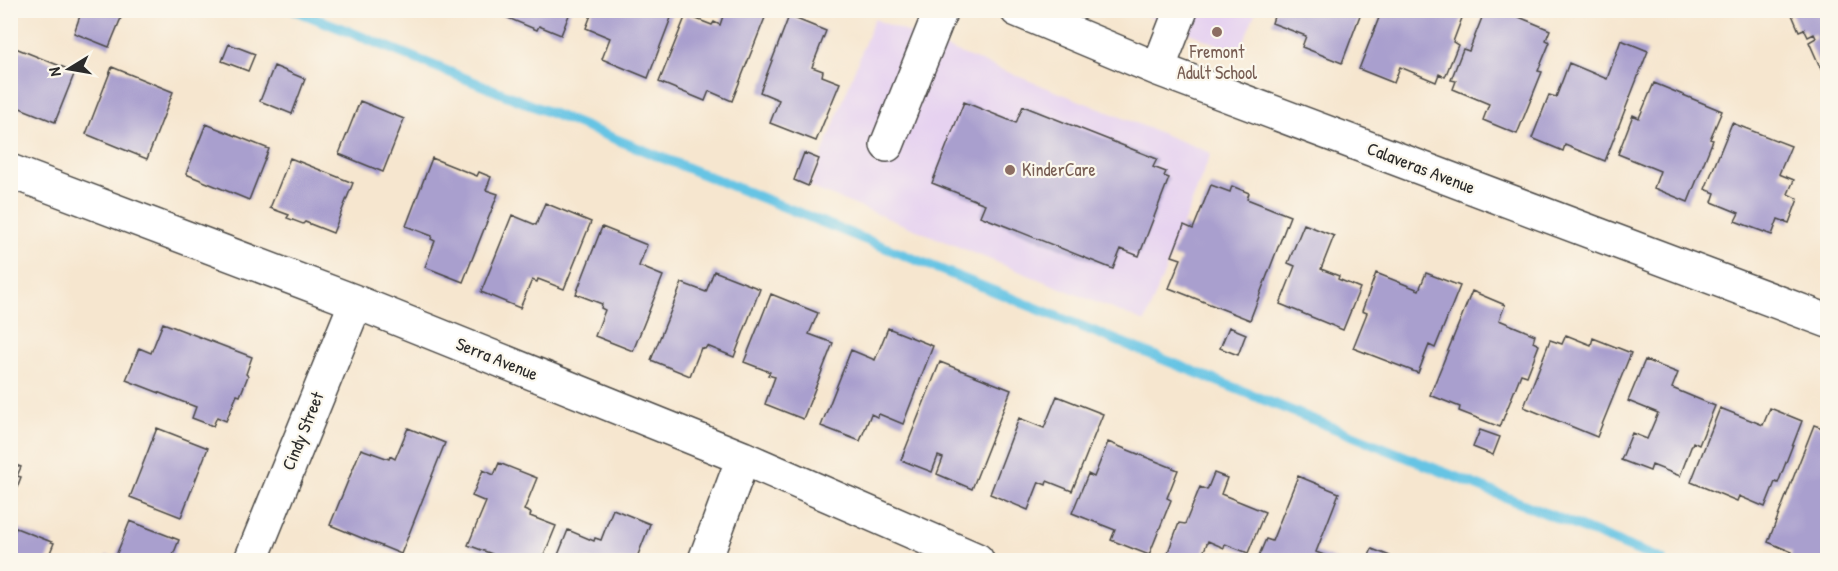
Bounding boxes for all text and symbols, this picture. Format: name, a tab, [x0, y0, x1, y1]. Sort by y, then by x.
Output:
marker: Fremont Adult School	[1210, 25, 1224, 39]
north arrow	[39, 39, 99, 99]
place label: Fremont Adult School	[1177, 39, 1257, 85]
text: N	[43, 65, 66, 78]
street label: Calaveras Avenue	[1364, 135, 1479, 200]
place label: KinderCare	[1022, 157, 1096, 182]
marker: KinderCare	[1003, 163, 1017, 177]
street label: Serra Avenue	[453, 331, 542, 386]
street label: Cindy Street	[275, 387, 330, 474]

